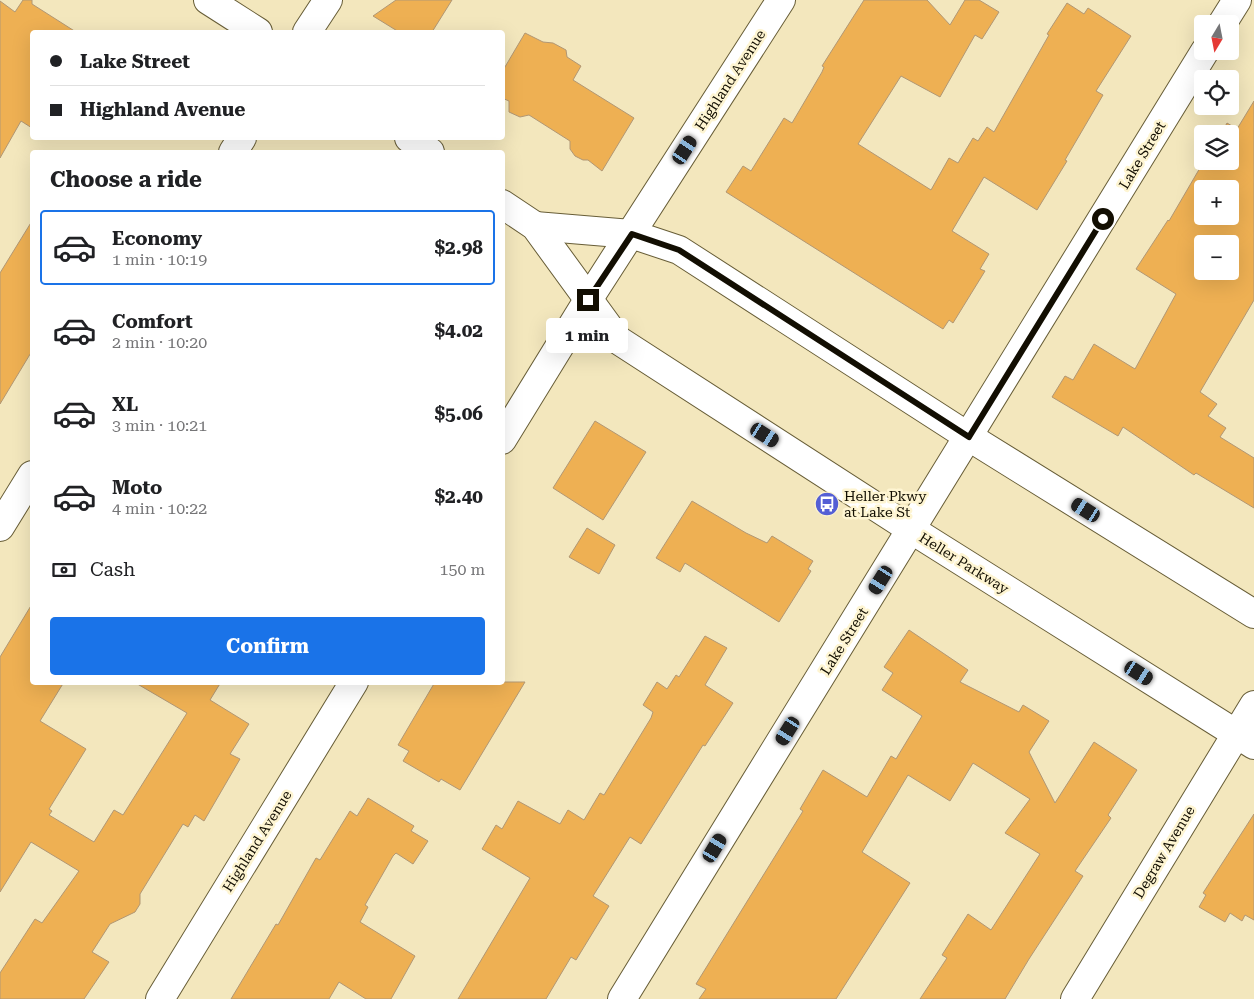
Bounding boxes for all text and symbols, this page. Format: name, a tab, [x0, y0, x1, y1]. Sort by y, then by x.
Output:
north arrow	[1194, 15, 1239, 60]
map controls	[1194, 15, 1239, 280]
street label: Highland Avenue	[692, 27, 769, 133]
text: Lake Street	[80, 50, 190, 73]
button: locate	[1194, 70, 1239, 115]
text: Highland Avenue	[80, 98, 245, 121]
street label: Lake Street	[1116, 118, 1168, 192]
button: layers	[1194, 125, 1239, 170]
car	[670, 133, 699, 167]
text: Choose a ride	[50, 167, 202, 192]
button: +	[1194, 180, 1239, 225]
route start	[1092, 208, 1114, 230]
icon: car	[52, 225, 97, 270]
text: Economy	[112, 227, 202, 250]
button: −	[1194, 235, 1239, 280]
text: $2.98	[434, 236, 483, 259]
text: 1 min · 10:19	[112, 250, 207, 269]
route end	[577, 289, 599, 311]
icon: car	[52, 308, 97, 353]
text: Comfort	[112, 310, 193, 333]
callout: 1 min	[547, 318, 629, 352]
text: $4.02	[434, 319, 483, 342]
text: 1 min	[565, 326, 609, 345]
text: 2 min · 10:20	[112, 333, 207, 352]
icon: car	[52, 391, 97, 436]
text: XL	[112, 393, 138, 416]
text: $5.06	[434, 402, 483, 425]
text: 3 min · 10:21	[112, 416, 207, 435]
car	[748, 421, 781, 449]
icon: car	[52, 474, 97, 519]
text: Moto	[112, 476, 162, 499]
text: $2.40	[434, 485, 483, 508]
place label: Heller Pkwy at Lake St	[844, 488, 927, 520]
bus stop icon: Heller Pkwy at Lake St	[814, 491, 840, 517]
car	[1069, 496, 1102, 524]
text: 4 min · 10:22	[112, 499, 207, 518]
street label: Heller Parkway	[916, 529, 1012, 597]
icon: cash	[50, 556, 78, 584]
text: Cash	[90, 558, 135, 581]
text: 150 m	[439, 560, 485, 579]
car	[866, 563, 895, 597]
street label: Lake Street	[817, 604, 871, 678]
button: Confirm	[50, 617, 485, 675]
car	[1122, 659, 1155, 687]
car	[773, 714, 802, 748]
street label: Highland Avenue	[219, 787, 295, 895]
street label: Degraw Avenue	[1130, 803, 1198, 901]
car	[700, 831, 729, 865]

